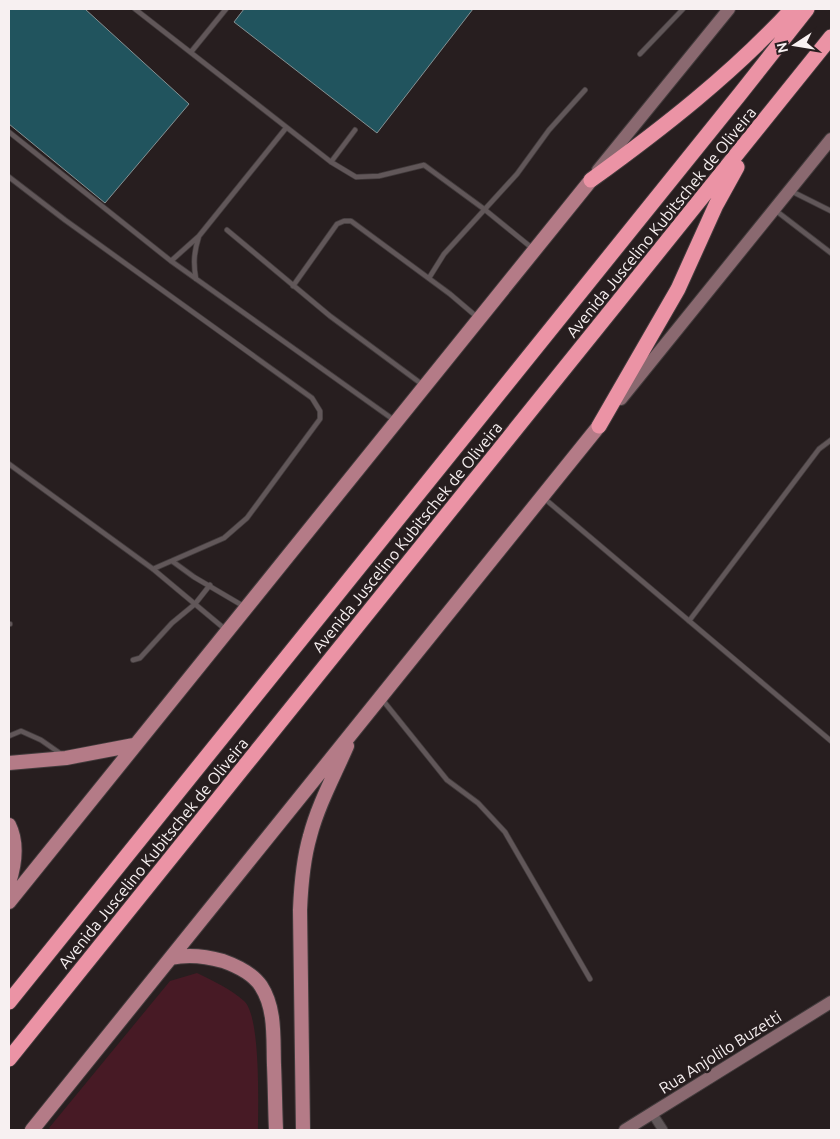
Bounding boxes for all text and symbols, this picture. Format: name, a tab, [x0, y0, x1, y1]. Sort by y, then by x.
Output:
north arrow	[770, 20, 820, 70]
text: N	[773, 41, 791, 54]
street label: Avenida Juscelino Kubitschek de Oliveira	[562, 103, 760, 341]
street label: Avenida Juscelino Kubitschek de Oliveira	[308, 418, 506, 656]
street label: Avenida Juscelino Kubitschek de Oliveira	[54, 734, 252, 972]
street label: Rua Anjolilo Buzetti	[655, 1007, 785, 1097]

